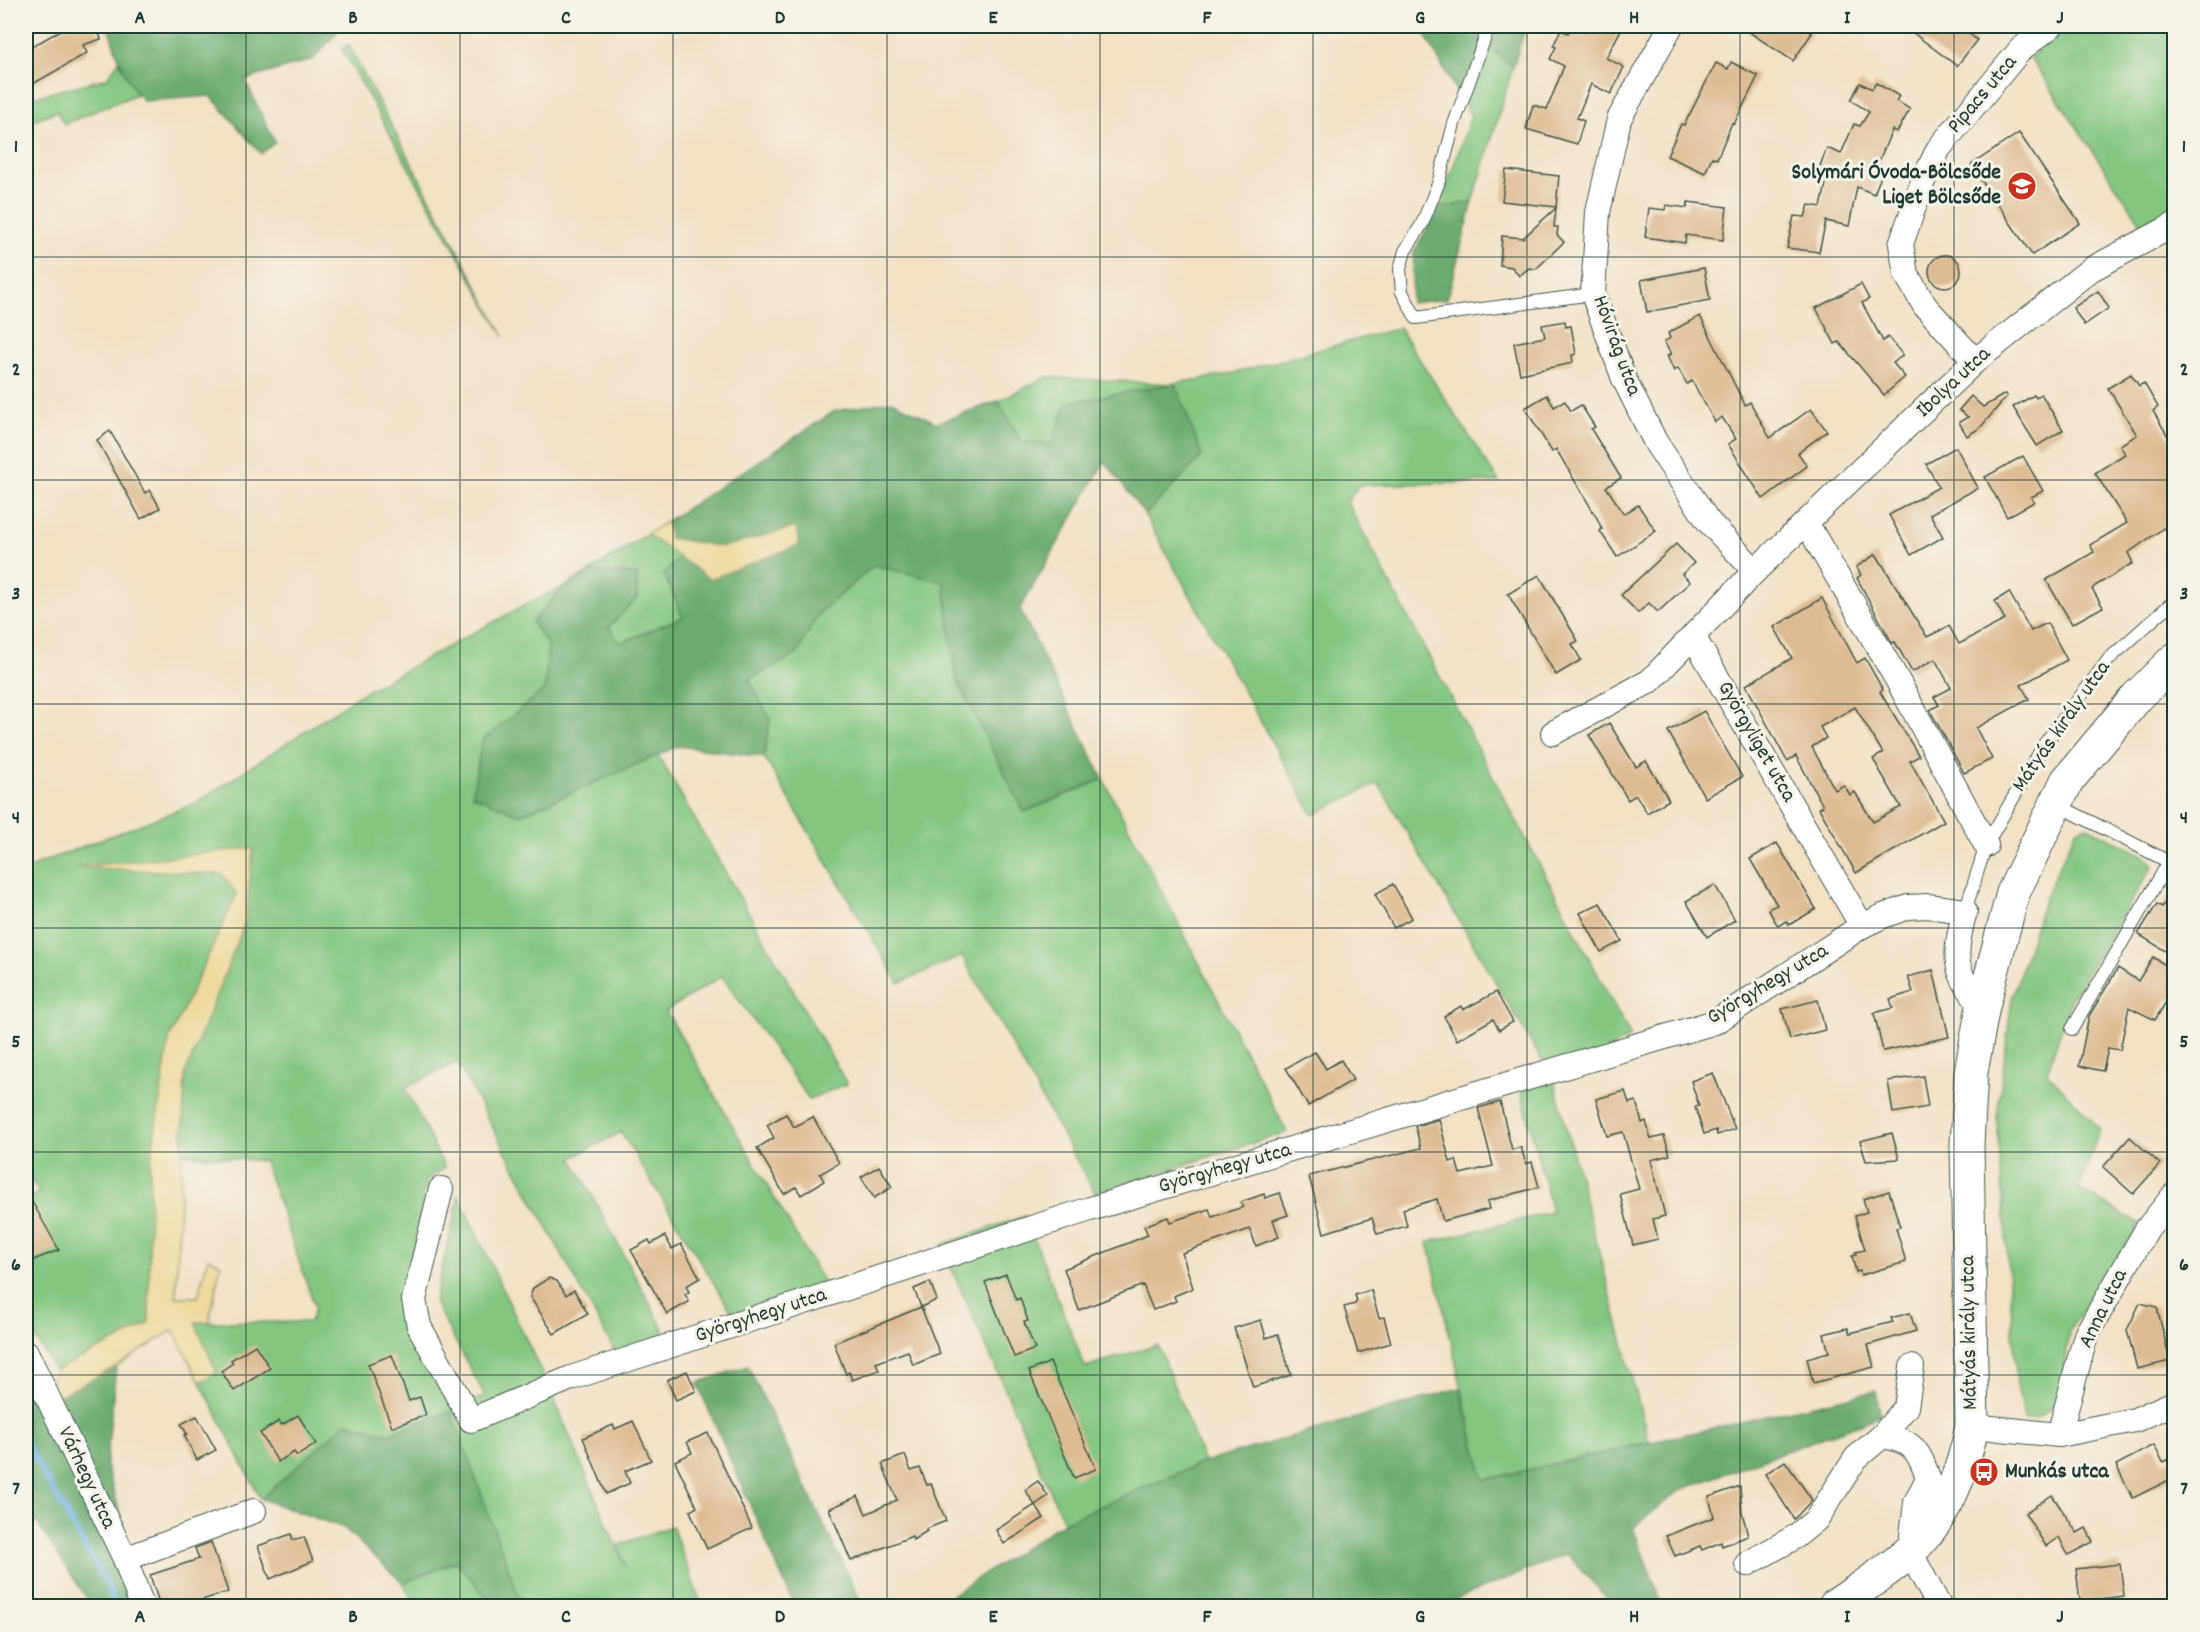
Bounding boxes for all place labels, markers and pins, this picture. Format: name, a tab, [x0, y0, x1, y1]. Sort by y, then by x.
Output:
place label: Solymári Óvoda-Bölcsőde Liget Bölcsőde	[1792, 158, 2001, 214]
school or university icon: Solymári Óvoda-Bölcsőde Liget Bölcsőde	[2006, 170, 2038, 202]
bus stop icon: Munkás utca	[1968, 1456, 2000, 1488]
place label: Munkás utca	[2005, 1457, 2109, 1488]

